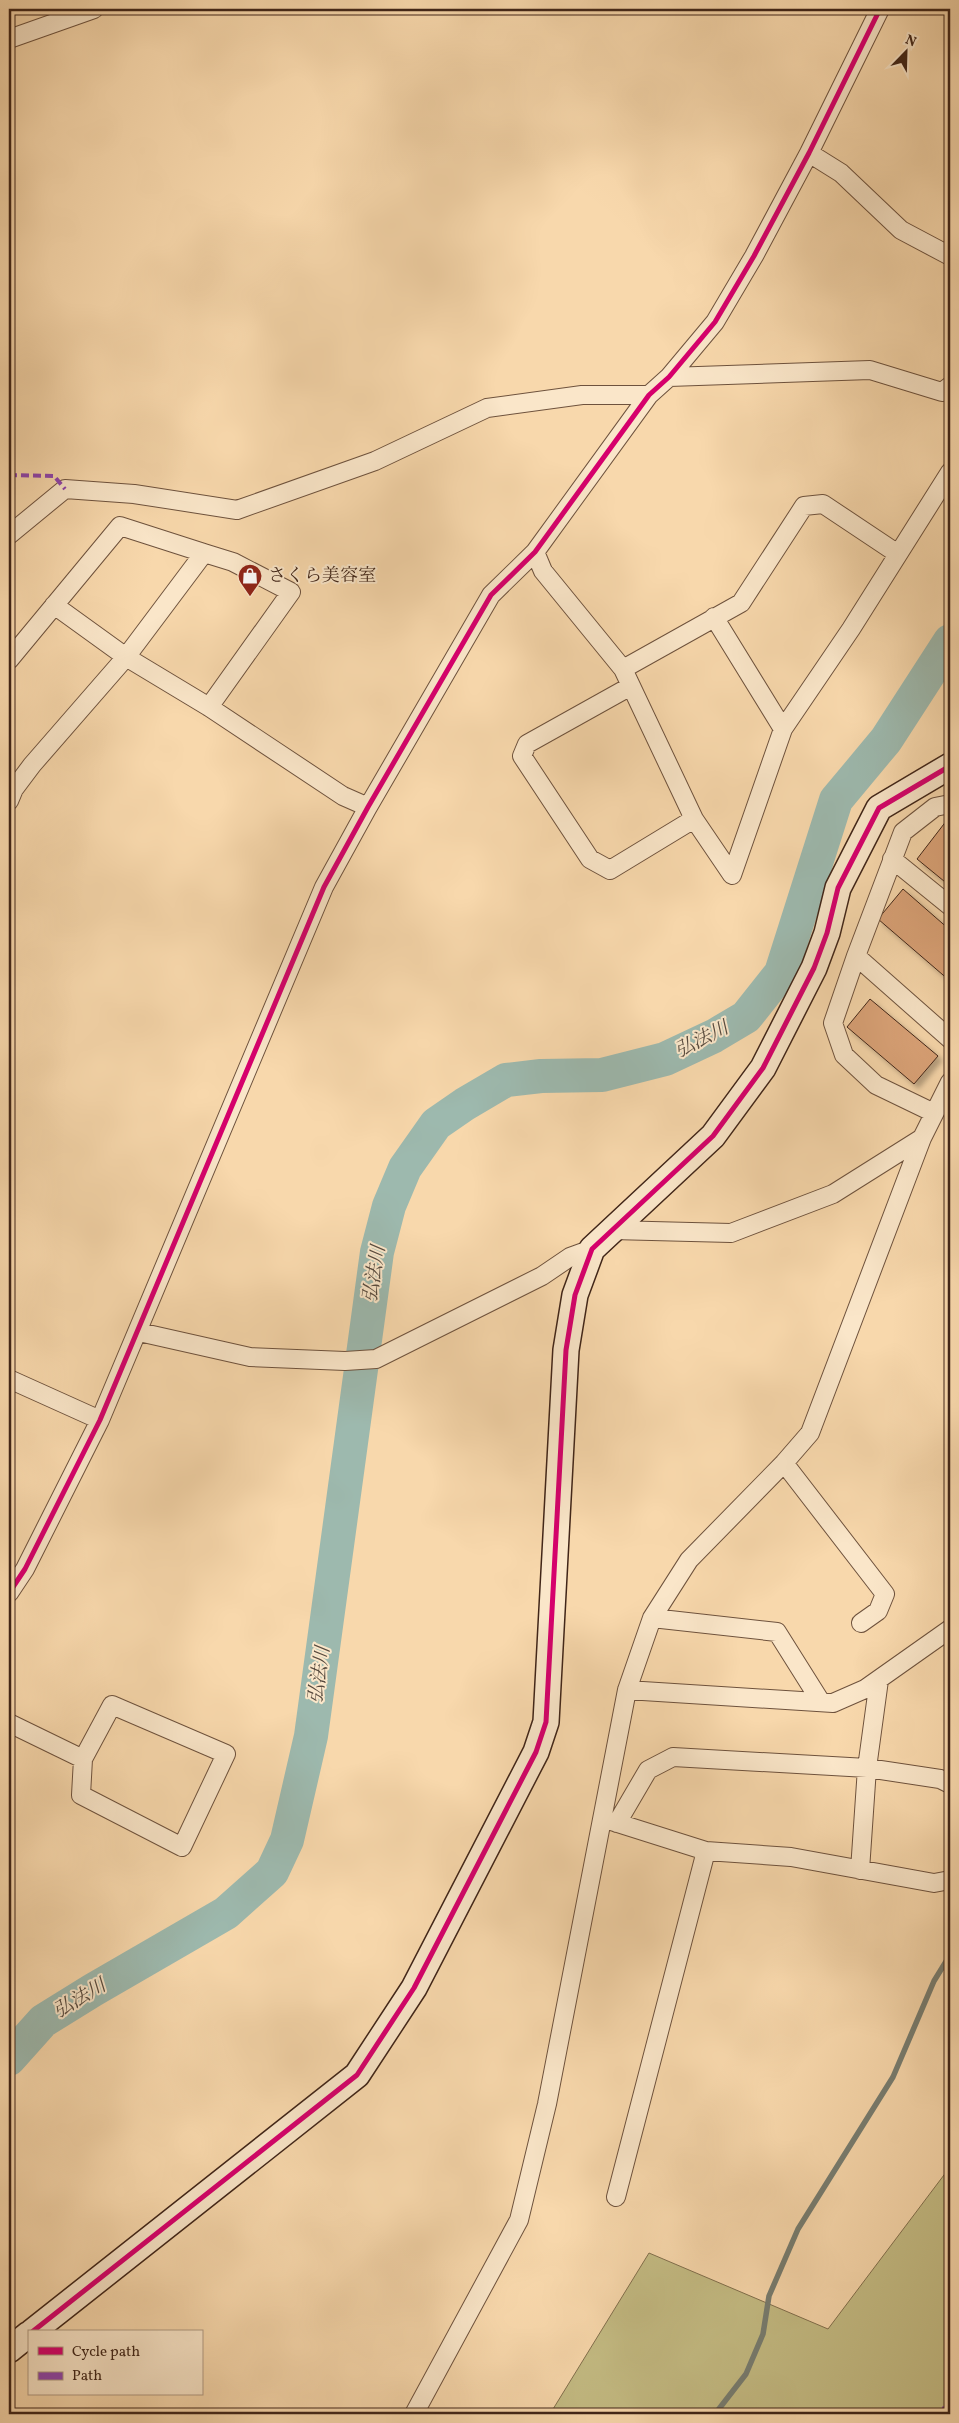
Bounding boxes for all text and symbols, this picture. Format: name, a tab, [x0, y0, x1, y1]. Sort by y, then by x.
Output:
north arrow	[882, 28, 932, 78]
text: N	[902, 31, 919, 52]
shop icon: さくら美容室	[237, 563, 263, 597]
place label: さくら美容室	[268, 564, 376, 589]
water label: 弘法川	[671, 1015, 735, 1065]
water label: 弘法川	[358, 1242, 393, 1304]
water label: 弘法川	[303, 1643, 337, 1705]
water label: 弘法川	[49, 1972, 113, 2025]
legend	[28, 2330, 202, 2396]
text: Cycle path	[72, 2342, 140, 2363]
text: Path	[72, 2366, 102, 2387]

